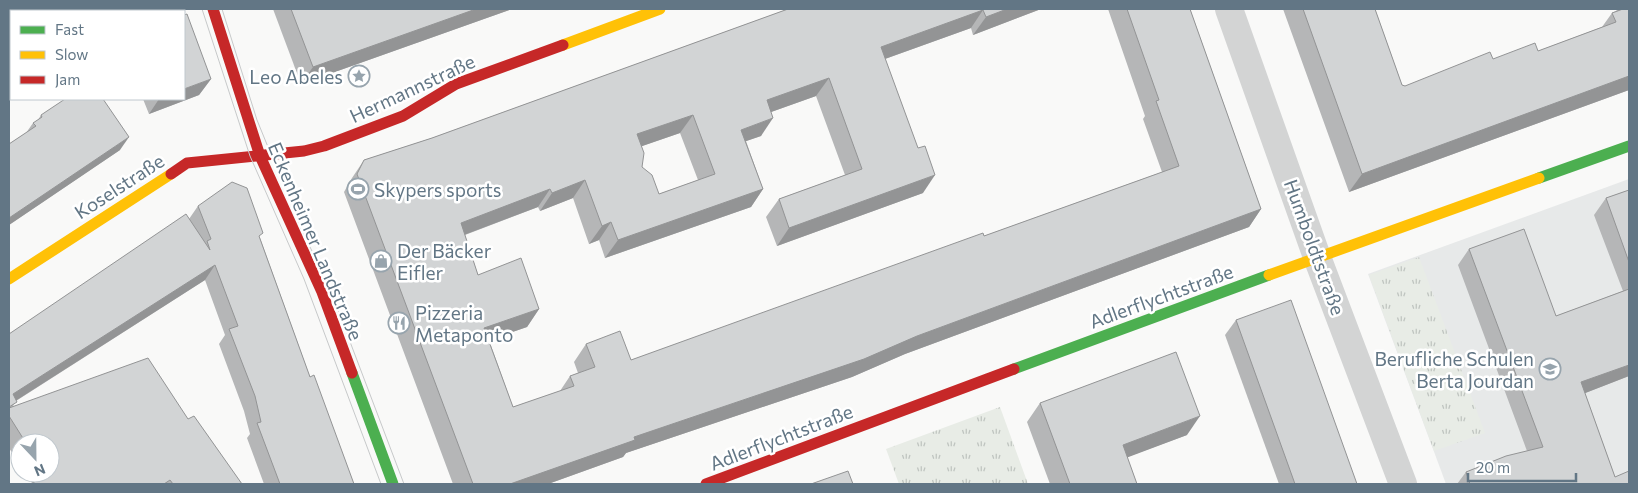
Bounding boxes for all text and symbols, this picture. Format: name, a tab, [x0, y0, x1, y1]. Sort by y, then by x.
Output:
legend	[10, 10, 185, 100]
text: Fast	[55, 20, 84, 38]
text: Slow	[55, 45, 88, 63]
street label: Hermannstraße	[346, 49, 478, 127]
place icon: Leo Abeles	[347, 64, 371, 88]
place label: Leo Abeles	[249, 65, 343, 88]
text: Jam	[55, 70, 80, 88]
street label: Eckenheimer Landstraße	[264, 138, 368, 344]
street label: Koselstraße	[70, 149, 168, 223]
street label: Humboldtstraße	[1280, 176, 1350, 318]
sports icon: Skypers sports	[346, 177, 370, 201]
place label: Skypers sports	[374, 178, 501, 201]
place label: Der Bäcker Eifler	[397, 239, 492, 284]
shop icon: Der Bäcker Eifler	[369, 249, 393, 273]
street label: Adlerflychtstraße	[1086, 259, 1236, 333]
place label: Pizzeria Metaponto	[415, 301, 513, 346]
restaurant icon: Pizzeria Metaponto	[387, 311, 411, 335]
place label: Berufliche Schulen Berta Jourdan	[1375, 347, 1534, 392]
school or university icon: Berufliche Schulen Berta Jourdan	[1538, 357, 1562, 381]
street label: Adlerflychtstraße	[706, 399, 856, 475]
north arrow	[10, 433, 60, 483]
scale bar	[1468, 450, 1576, 482]
text: 20 m	[1476, 458, 1510, 476]
text: N	[32, 461, 48, 480]

